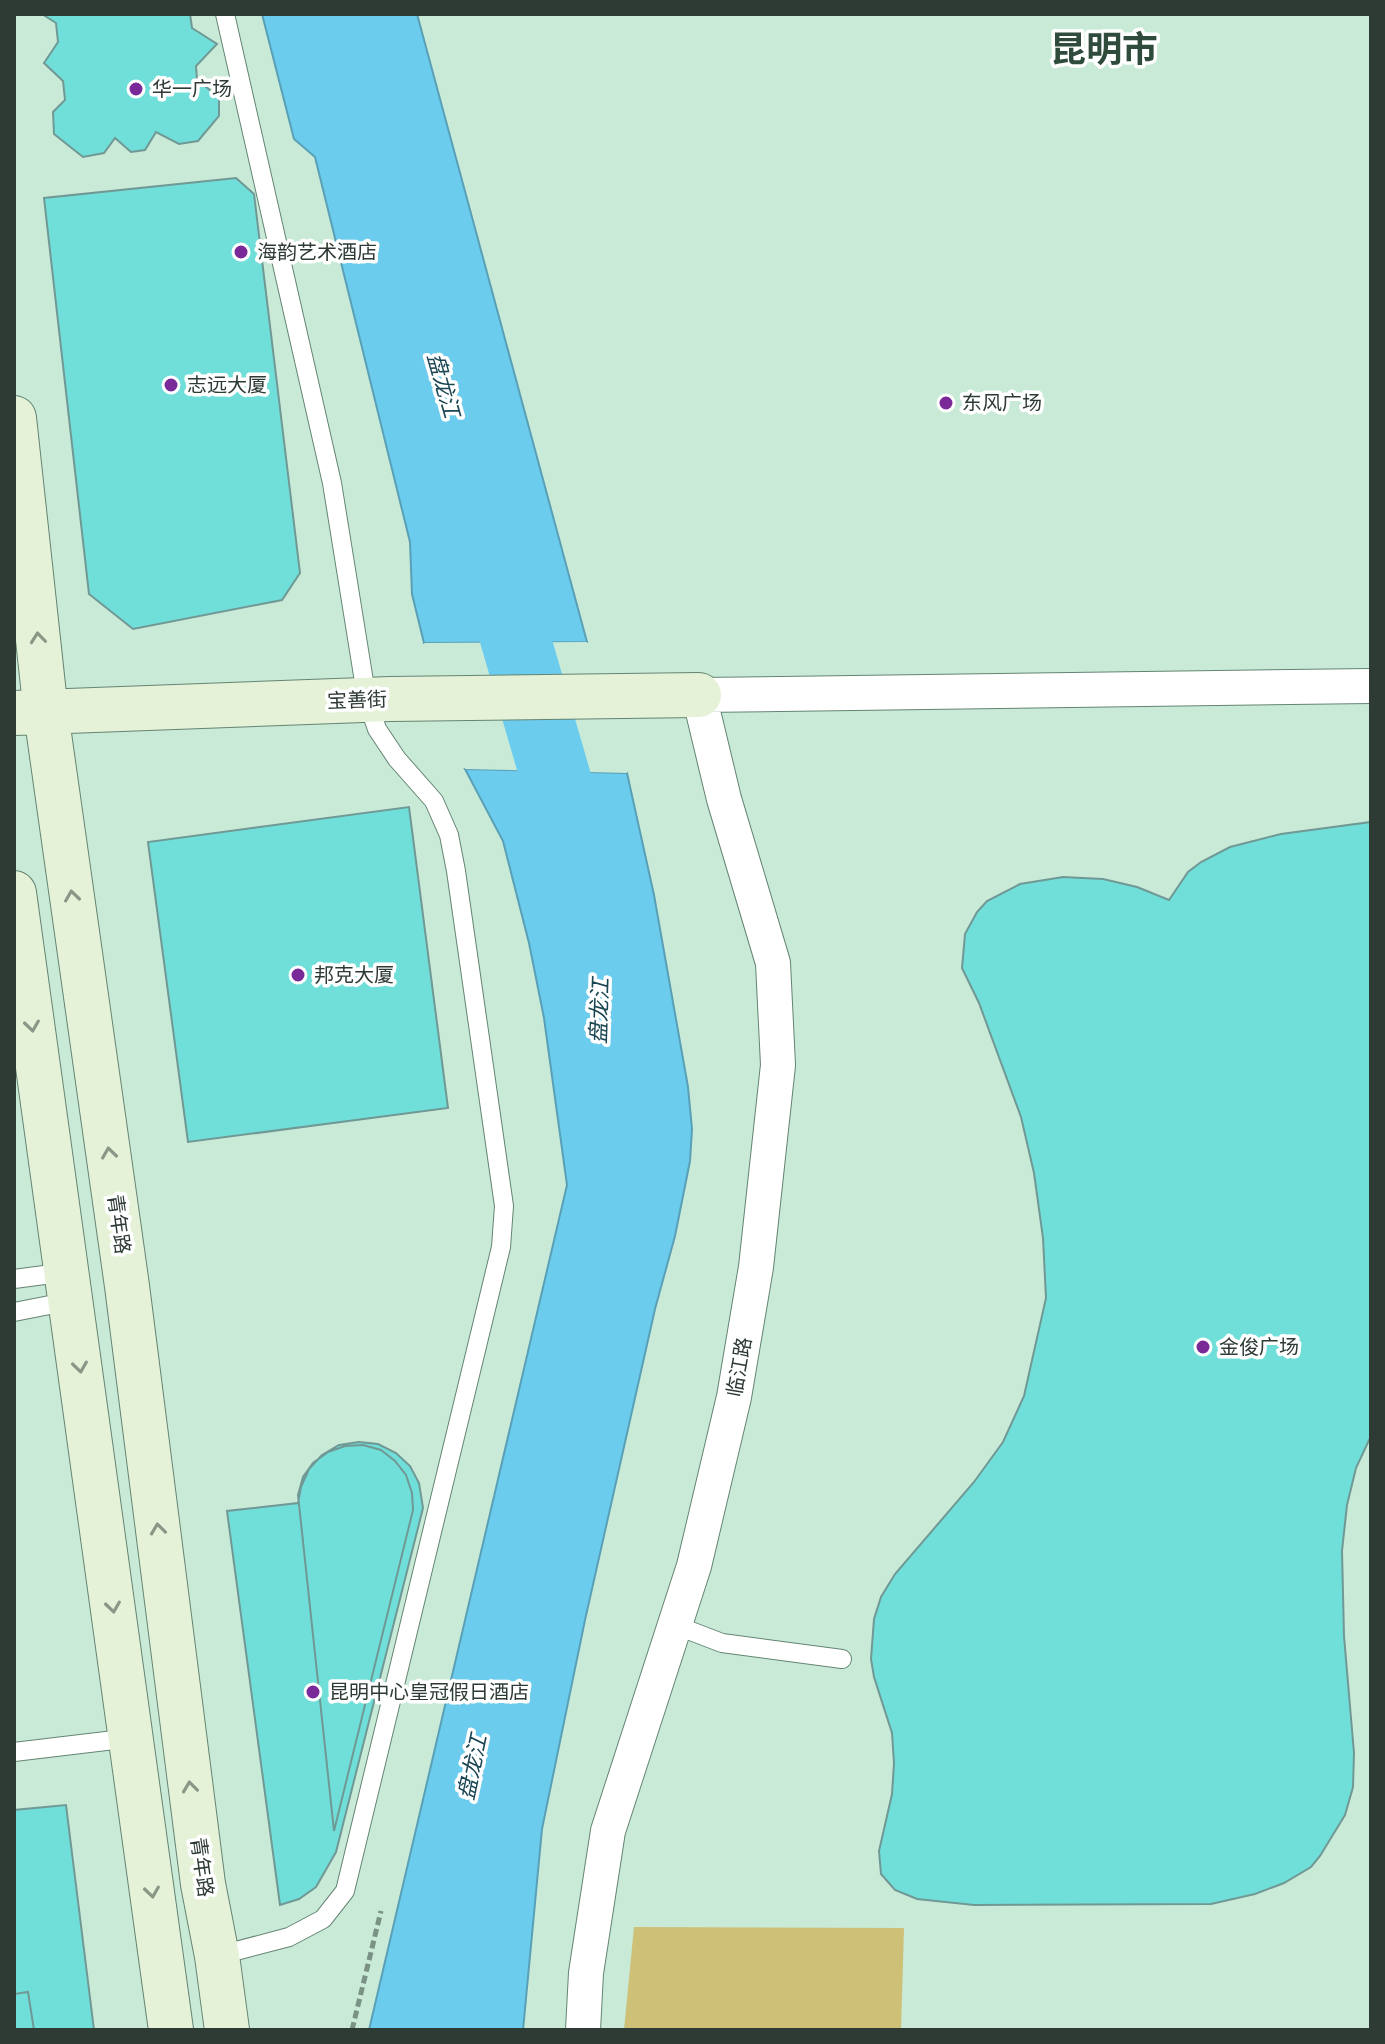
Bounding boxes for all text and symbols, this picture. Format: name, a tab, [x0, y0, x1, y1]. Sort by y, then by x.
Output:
district label: 昆明市	[1050, 28, 1158, 70]
place label: 华一广场	[152, 77, 232, 101]
marker: 华一广场	[127, 80, 145, 98]
place label: 海韵艺术酒店	[257, 240, 377, 264]
marker: 海韵艺术酒店	[232, 243, 250, 261]
water label: 盘龙江	[422, 350, 466, 422]
place label: 志远大厦	[187, 373, 267, 397]
marker: 志远大厦	[162, 376, 180, 394]
place label: 东风广场	[962, 391, 1042, 415]
marker: 东风广场	[937, 394, 955, 412]
one-way arrow	[30, 631, 47, 644]
street label: 宝善街	[327, 687, 387, 713]
one-way arrow	[64, 889, 81, 902]
place label: 邦克大厦	[314, 963, 394, 987]
marker: 邦克大厦	[289, 966, 307, 984]
water label: 盘龙江	[585, 976, 613, 1044]
one-way arrow	[24, 1020, 41, 1033]
one-way arrow	[100, 1146, 117, 1159]
street label: 青年路	[103, 1193, 135, 1255]
street label: 临江路	[722, 1335, 756, 1399]
place label: 金俊广场	[1219, 1335, 1299, 1359]
marker: 金俊广场	[1194, 1338, 1212, 1356]
one-way arrow	[71, 1360, 88, 1373]
one-way arrow	[149, 1522, 166, 1535]
one-way arrow	[104, 1600, 121, 1614]
place label: 昆明中心皇冠假日酒店	[329, 1680, 529, 1704]
marker: 昆明中心皇冠假日酒店	[304, 1683, 322, 1701]
water label: 盘龙江	[452, 1730, 492, 1802]
one-way arrow	[182, 1780, 199, 1793]
street label: 青年路	[186, 1836, 218, 1898]
one-way arrow	[143, 1886, 160, 1899]

